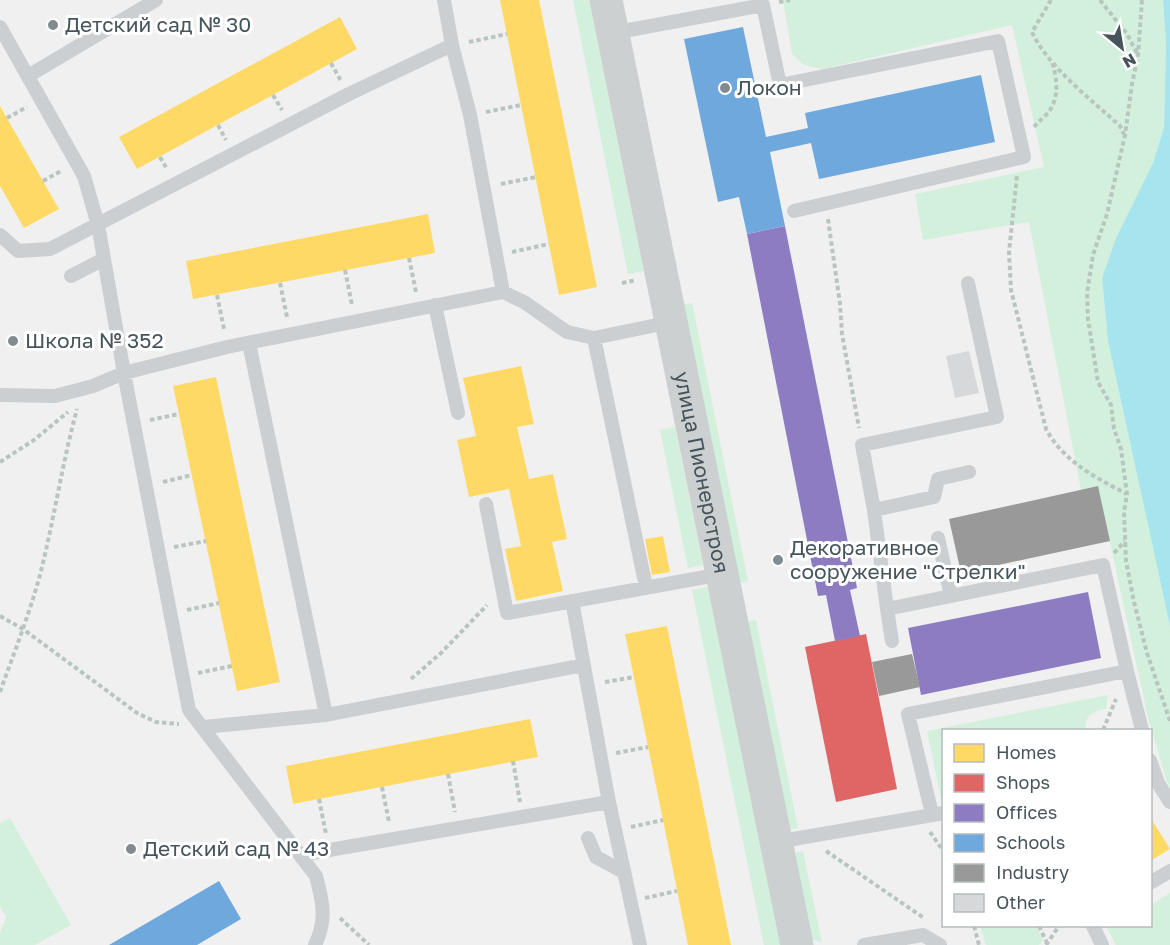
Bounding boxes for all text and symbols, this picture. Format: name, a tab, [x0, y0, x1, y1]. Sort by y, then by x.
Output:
place label: Детский сад № 30	[65, 11, 251, 37]
marker: Детский сад № 30	[46, 18, 60, 32]
north arrow	[1092, 18, 1152, 78]
text: N	[1119, 49, 1140, 73]
place label: Локон	[737, 74, 802, 100]
marker: Локон	[718, 81, 732, 95]
place label: Школа № 352	[25, 327, 164, 353]
marker: Школа № 352	[6, 334, 20, 348]
street label: улица Пионерстроя	[669, 369, 736, 575]
place label: Декоративное сооружение "Стрелки"	[790, 534, 1026, 584]
marker: Декоративное сооружение "Стрелки"	[771, 553, 785, 567]
legend	[942, 729, 1152, 927]
text: Homes	[996, 741, 1056, 763]
text: Shops	[996, 771, 1050, 793]
text: Offices	[996, 801, 1057, 823]
text: Schools	[996, 831, 1065, 853]
place label: Детский сад № 43	[143, 835, 329, 861]
marker: Детский сад № 43	[124, 842, 138, 856]
text: Industry	[996, 861, 1069, 883]
text: Other	[996, 891, 1045, 913]

